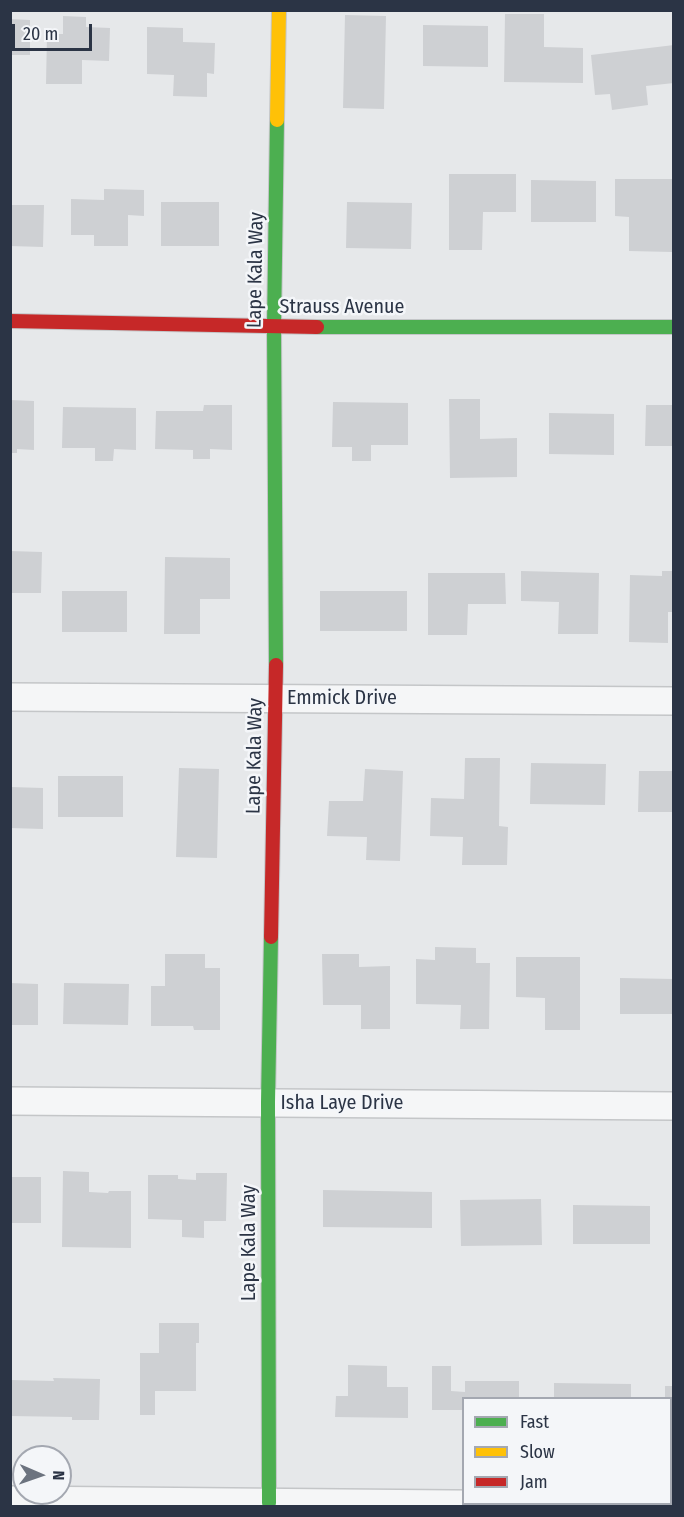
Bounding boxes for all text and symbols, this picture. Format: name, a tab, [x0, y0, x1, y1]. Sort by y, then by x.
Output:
scale bar	[15, 12, 94, 50]
text: 20 m	[23, 23, 58, 45]
street label: Lape Kala Way	[243, 212, 269, 328]
street label: Strauss Avenue	[280, 295, 404, 319]
street label: Emmick Drive	[287, 686, 397, 710]
street label: Lape Kala Way	[242, 698, 268, 814]
street label: Isha Laye Drive	[281, 1091, 403, 1115]
street label: Lape Kala Way	[237, 1185, 261, 1301]
legend	[462, 1397, 672, 1505]
text: Fast	[520, 1411, 549, 1433]
text: Slow	[520, 1441, 555, 1463]
north arrow	[12, 1445, 72, 1505]
text: N	[49, 1470, 68, 1481]
text: Jam	[520, 1471, 548, 1493]

